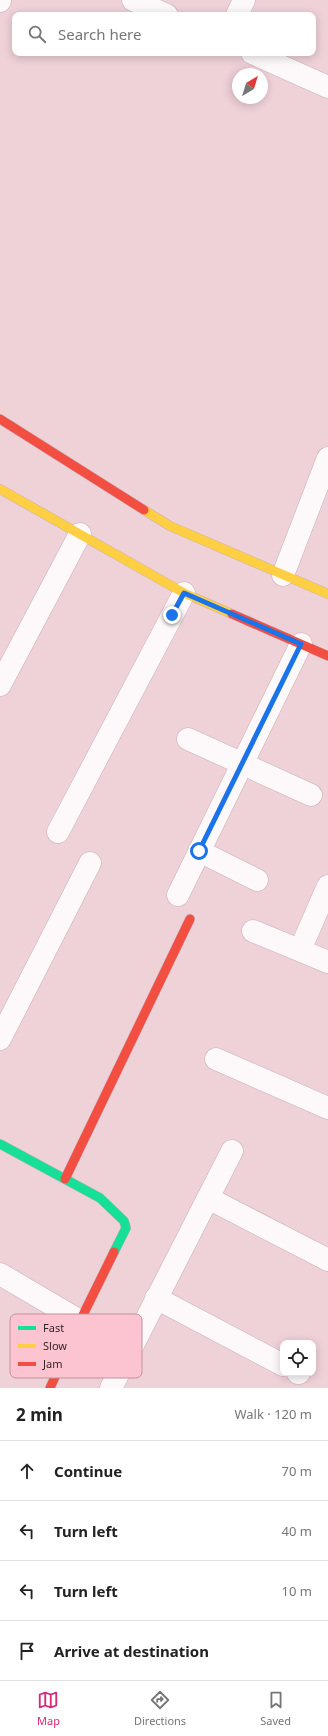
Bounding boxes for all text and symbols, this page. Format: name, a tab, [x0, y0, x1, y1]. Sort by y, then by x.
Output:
search box	[12, 12, 316, 56]
icon: search	[26, 23, 48, 45]
text: Search here	[58, 24, 141, 44]
north arrow	[232, 68, 268, 104]
route end	[163, 606, 181, 624]
route start	[190, 842, 208, 860]
legend	[10, 1314, 142, 1378]
text: Fast	[43, 1320, 64, 1335]
text: Slow	[43, 1338, 67, 1353]
map controls	[280, 1340, 316, 1376]
button: locate	[280, 1340, 316, 1376]
text: Jam	[42, 1356, 62, 1371]
text: 2 min	[16, 1403, 63, 1426]
text: Walk · 120 m	[234, 1405, 312, 1423]
icon: ahead	[16, 1460, 38, 1482]
text: Continue	[54, 1461, 122, 1481]
text: 70 m	[282, 1462, 312, 1480]
icon: left	[16, 1520, 38, 1542]
text: Turn left	[54, 1521, 118, 1541]
text: 40 m	[282, 1522, 312, 1540]
icon: left	[16, 1580, 38, 1602]
text: Turn left	[54, 1581, 118, 1601]
text: 10 m	[282, 1582, 312, 1600]
icon: arrive	[16, 1640, 38, 1662]
text: Arrive at destination	[54, 1641, 209, 1661]
tab: Map	[37, 1689, 60, 1728]
tab: Directions	[134, 1689, 186, 1728]
tab: Saved	[260, 1689, 291, 1728]

